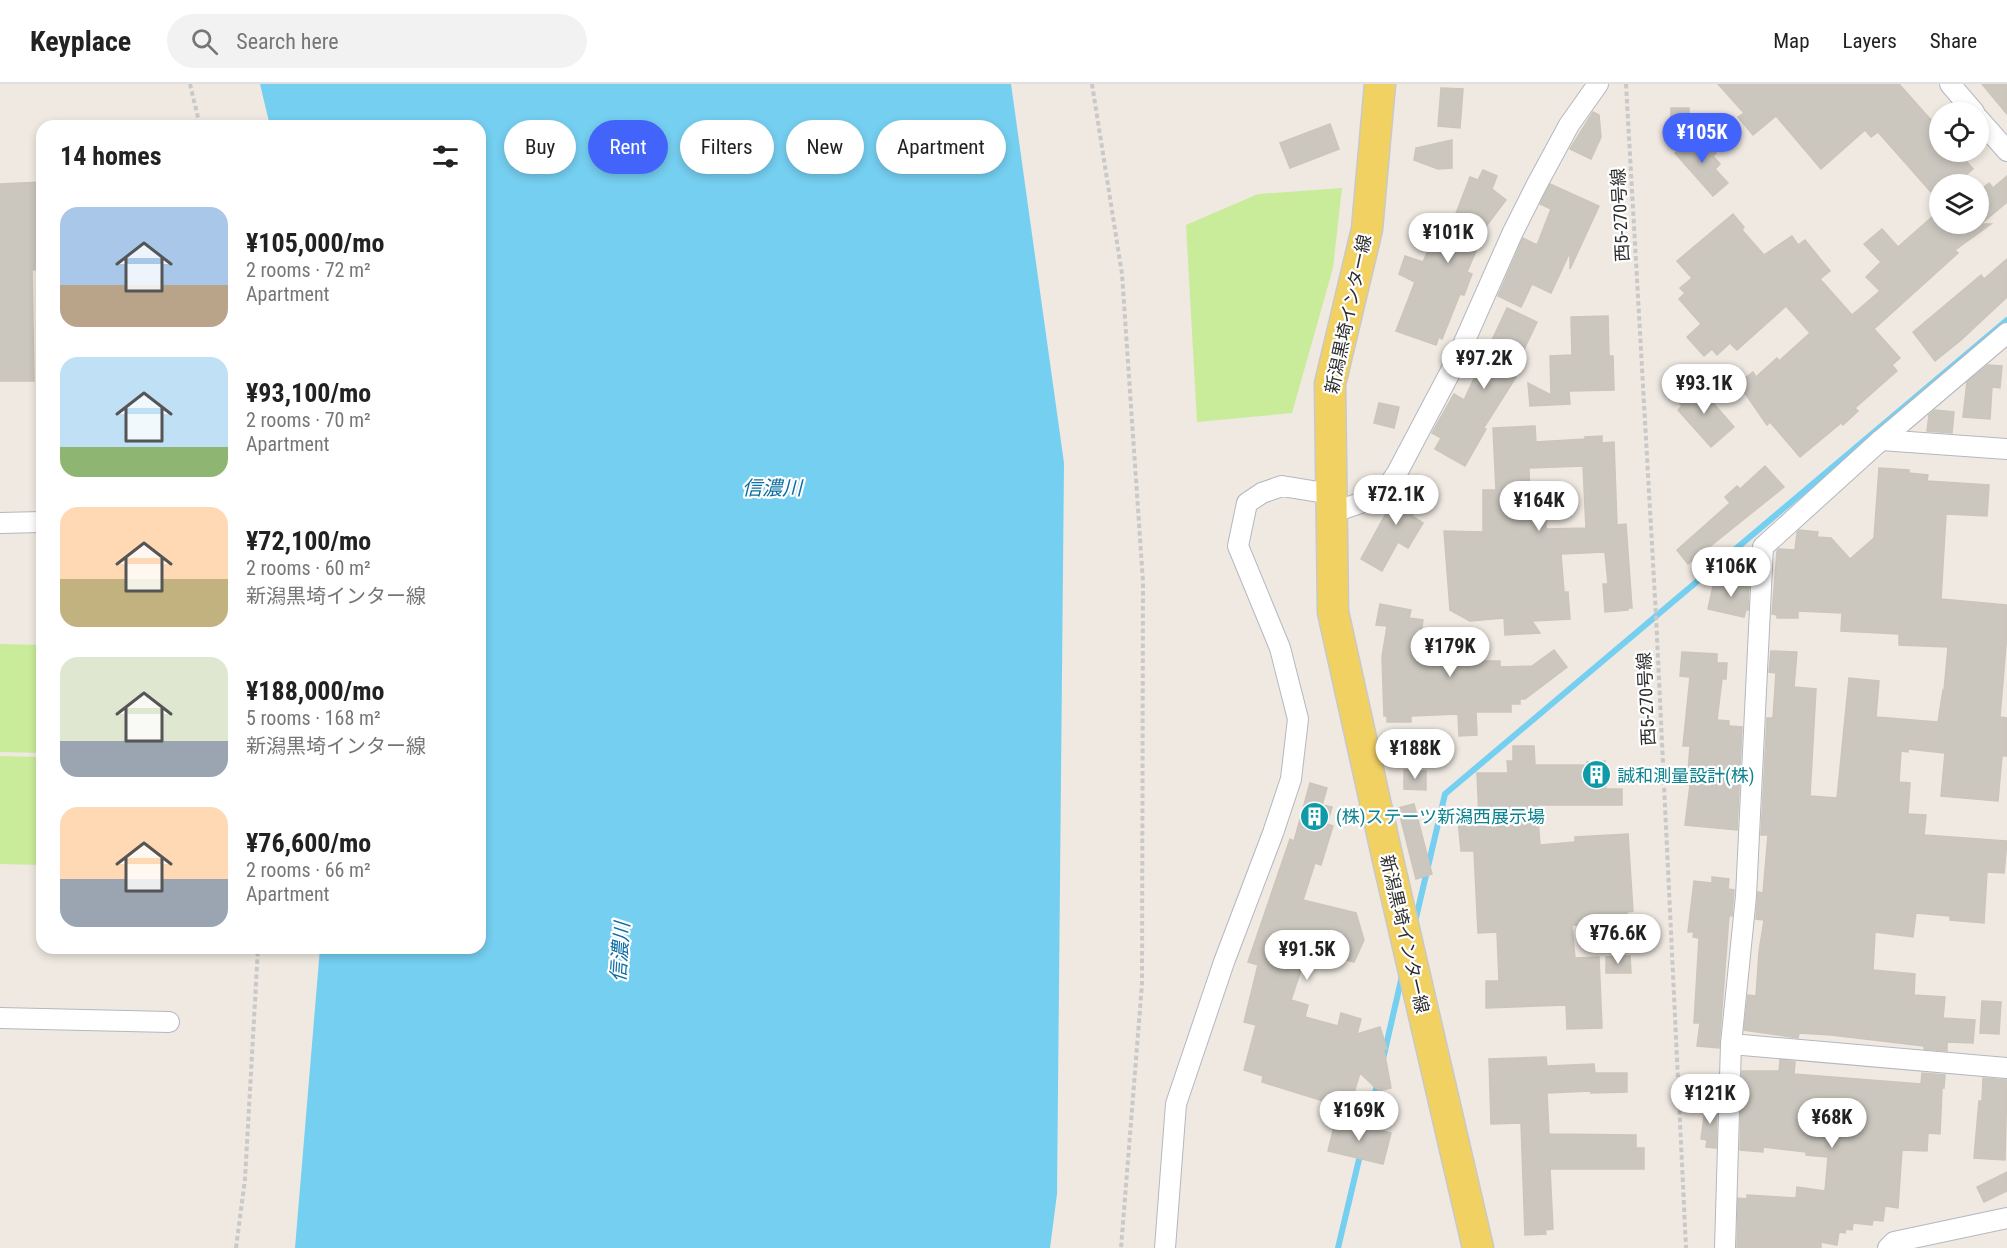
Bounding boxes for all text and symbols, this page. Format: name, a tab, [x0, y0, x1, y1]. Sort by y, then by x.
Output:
search box	[167, 14, 587, 68]
text: Keyplace	[30, 25, 131, 58]
icon: search	[188, 25, 221, 58]
text: Search here	[236, 29, 339, 54]
text: Map	[1773, 29, 1810, 53]
text: Layers	[1843, 29, 1897, 53]
text: Share	[1930, 29, 1977, 53]
map controls	[1929, 102, 1989, 234]
button: locate	[1929, 102, 1989, 162]
pin: ¥105K	[1660, 113, 1744, 164]
chip: Buy	[504, 120, 576, 174]
chip: Rent	[588, 120, 668, 174]
chip: Filters	[680, 120, 774, 174]
chip: New	[786, 120, 864, 174]
chip: Apartment	[876, 120, 1006, 174]
text: ¥105K	[1677, 120, 1727, 144]
icon: filters	[429, 140, 462, 173]
text: 14 homes	[60, 141, 162, 171]
street label: 西5-270号線	[1607, 168, 1633, 262]
button: layers	[1929, 174, 1989, 234]
pin: ¥101K	[1406, 213, 1490, 264]
text: ¥101K	[1423, 220, 1473, 244]
text: ¥105,000/mo	[246, 228, 384, 258]
icon: home	[108, 231, 180, 303]
street label: 新潟黒埼インター線	[1321, 233, 1375, 395]
text: 2 rooms · 72 m²	[246, 258, 371, 282]
text: Apartment	[246, 282, 330, 306]
pin: ¥97.2K	[1435, 339, 1533, 390]
text: ¥97.2K	[1456, 346, 1512, 370]
pin: ¥93.1K	[1655, 364, 1753, 415]
text: ¥93.1K	[1676, 371, 1732, 395]
text: ¥93,100/mo	[246, 378, 371, 408]
icon: home	[108, 381, 180, 453]
text: 2 rooms · 70 m²	[246, 408, 371, 432]
text: Apartment	[246, 432, 330, 456]
pin: ¥72.1K	[1347, 475, 1445, 526]
water label: 信濃川	[742, 476, 804, 500]
pin: ¥164K	[1497, 481, 1581, 532]
text: ¥72.1K	[1368, 482, 1424, 506]
text: ¥164K	[1514, 488, 1564, 512]
text: ¥72,100/mo	[246, 526, 371, 556]
icon: home	[108, 531, 180, 603]
pin: ¥106K	[1689, 547, 1773, 598]
text: ¥106K	[1706, 554, 1756, 578]
text: 2 rooms · 60 m²	[246, 556, 371, 580]
text: 新潟黒埼インター線	[246, 584, 426, 608]
pin: ¥179K	[1408, 627, 1492, 678]
text: ¥179K	[1425, 634, 1475, 658]
street label: 西5-270号線	[1633, 652, 1659, 746]
text: ¥188,000/mo	[246, 676, 384, 706]
icon: home	[108, 681, 180, 753]
text: 5 rooms · 168 m²	[246, 706, 381, 730]
pin: ¥188K	[1373, 729, 1457, 780]
text: 新潟黒埼インター線	[246, 734, 426, 758]
text: ¥188K	[1390, 736, 1440, 760]
building icon: 誠和測量設計(株)	[1580, 759, 1612, 791]
place label: 誠和測量設計(株)	[1617, 765, 1754, 787]
building icon: (株)ステーツ新潟西展示場	[1299, 800, 1331, 832]
place label: (株)ステーツ新潟西展示場	[1336, 806, 1545, 828]
text: ¥76,600/mo	[246, 828, 371, 858]
icon: home	[108, 831, 180, 903]
street label: 新潟黒埼インター線	[1377, 853, 1433, 1015]
text: 2 rooms · 66 m²	[246, 858, 371, 882]
text: Apartment	[246, 882, 330, 906]
pin: ¥76.6K	[1569, 914, 1667, 965]
water label: 信濃川	[606, 919, 634, 983]
text: ¥76.6K	[1590, 921, 1646, 945]
pin: ¥91.5K	[1258, 930, 1356, 981]
text: ¥91.5K	[1279, 937, 1335, 961]
pin: ¥121K	[1668, 1074, 1752, 1125]
text: ¥121K	[1685, 1081, 1735, 1105]
pin: ¥169K	[1317, 1091, 1401, 1142]
text: ¥169K	[1334, 1098, 1384, 1122]
pin: ¥68K	[1796, 1098, 1868, 1149]
text: ¥68K	[1812, 1105, 1852, 1129]

